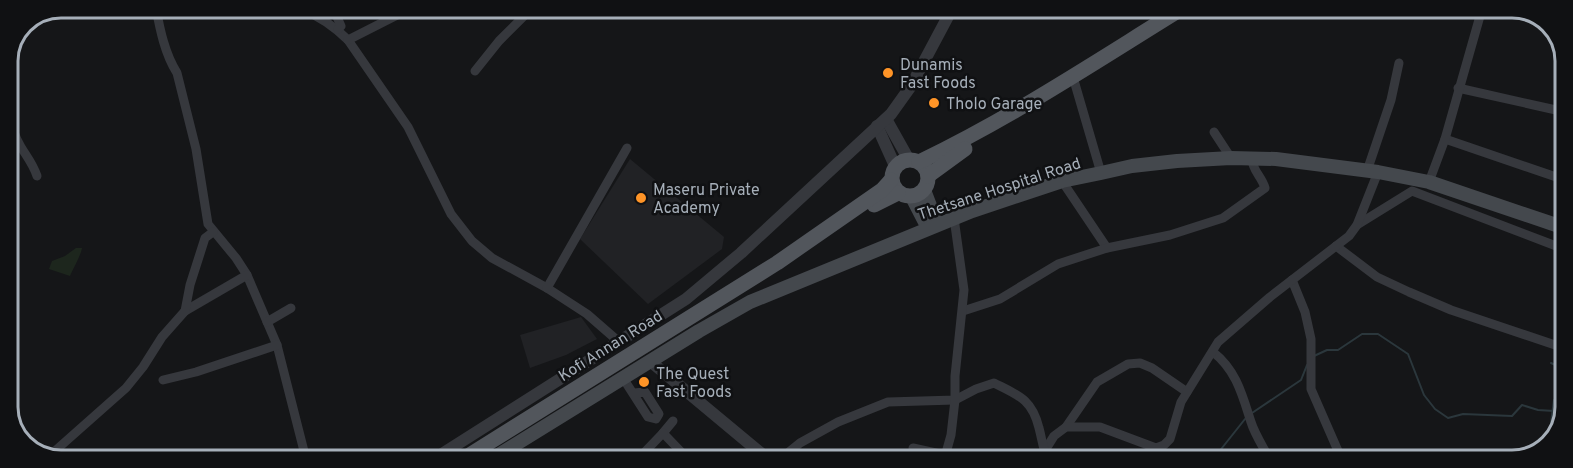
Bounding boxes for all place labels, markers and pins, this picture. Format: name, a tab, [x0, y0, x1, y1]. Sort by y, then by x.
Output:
place label: Dunamis Fast Foods	[900, 56, 976, 94]
marker: Dunamis Fast Foods	[881, 66, 895, 80]
place label: Tholo Garage	[946, 95, 1042, 115]
marker: Tholo Garage	[927, 96, 941, 110]
place label: Maseru Private Academy	[653, 181, 760, 219]
marker: Maseru Private Academy	[634, 191, 648, 205]
place label: The Quest Fast Foods	[656, 365, 732, 403]
marker: The Quest Fast Foods	[637, 375, 651, 389]

